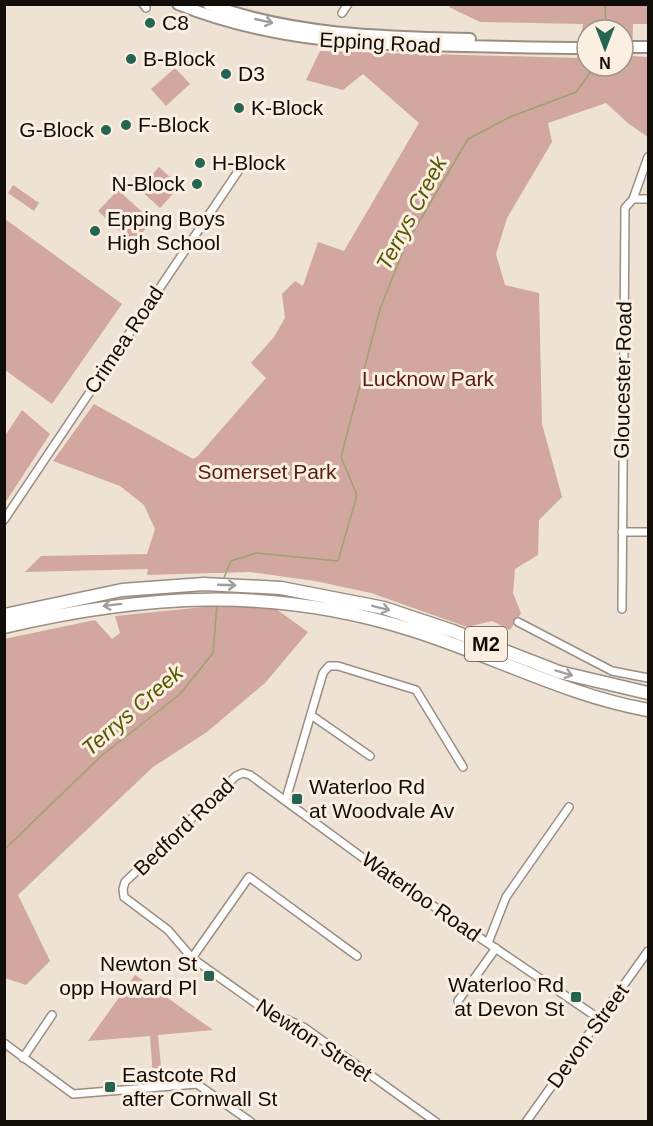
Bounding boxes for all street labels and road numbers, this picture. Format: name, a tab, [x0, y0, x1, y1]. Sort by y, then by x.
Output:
street label: Epping Road	[319, 28, 441, 57]
street label: Crimea Road	[79, 282, 168, 397]
street label: Gloucester Road	[610, 301, 635, 459]
road number: M2	[465, 627, 507, 661]
street label: Bedford Road	[129, 773, 238, 880]
street label: Waterloo Road	[358, 847, 485, 946]
street label: Devon Street	[542, 979, 633, 1092]
street label: Newton Street	[252, 994, 376, 1086]

